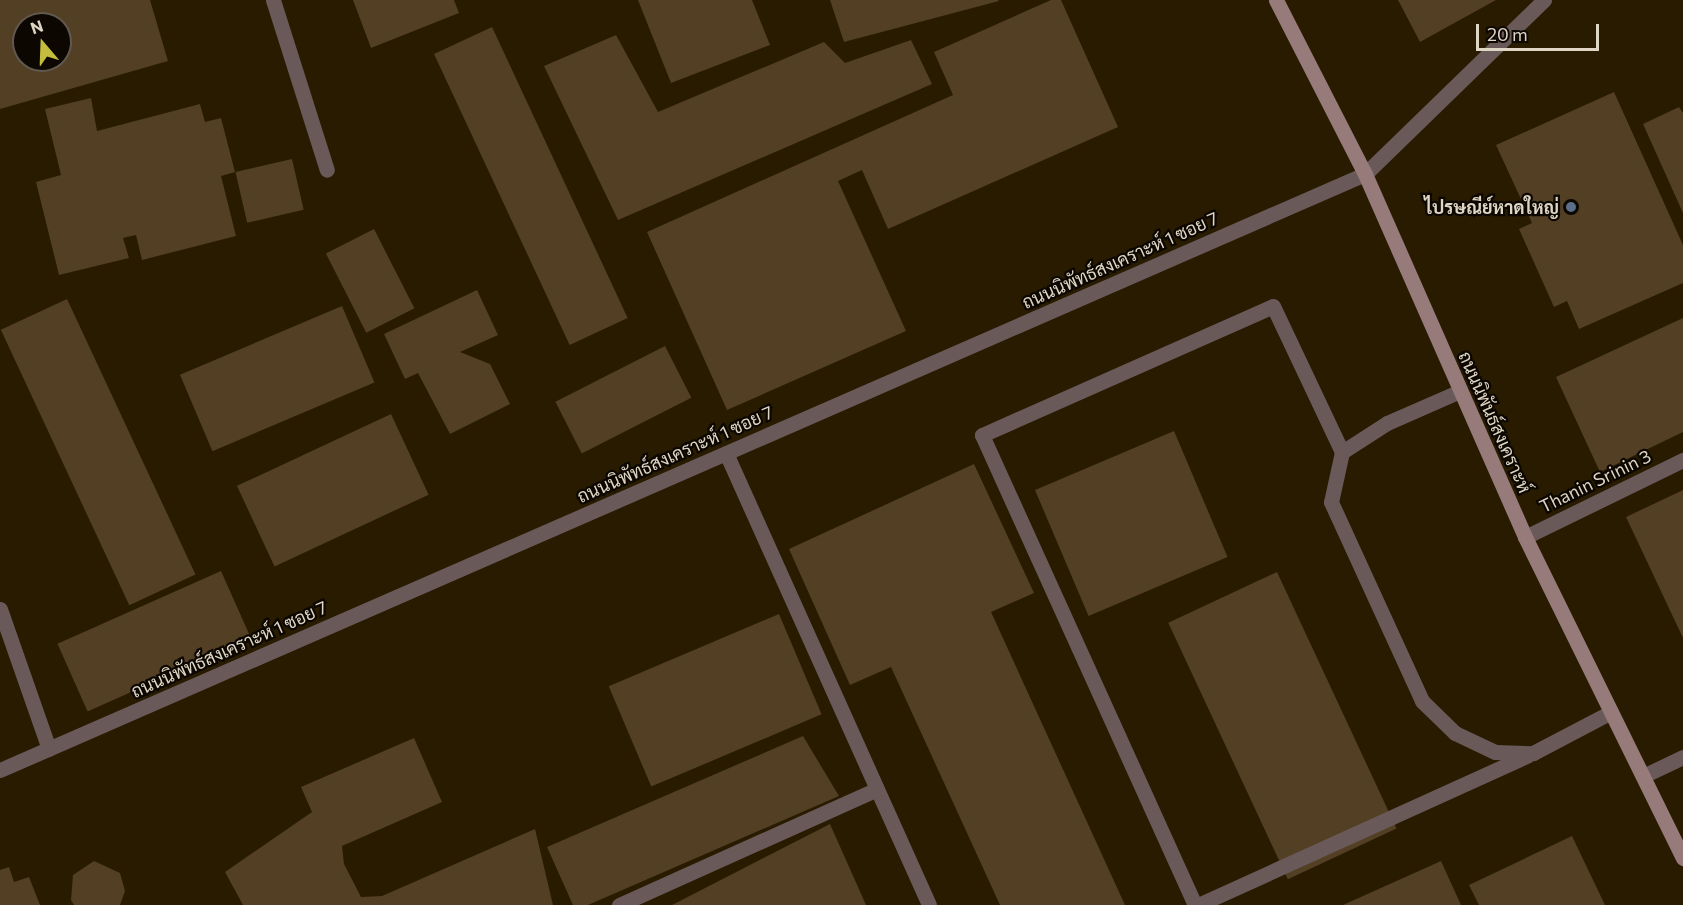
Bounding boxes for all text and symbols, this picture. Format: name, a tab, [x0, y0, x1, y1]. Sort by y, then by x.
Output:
north arrow	[12, 12, 72, 72]
scale bar	[1479, 12, 1602, 50]
text: N	[28, 15, 45, 37]
text: 20 m	[1487, 23, 1528, 45]
place label: ไปรษณีย์หาดใหญ่	[1424, 196, 1559, 218]
marker: ไปรษณีย์หาดใหญ่	[1564, 200, 1578, 214]
street label: ถนนนิพัทธ์สงเคราะห์ 1 ซอย 7	[1019, 207, 1221, 313]
street label: ถนนนิพันธ์สงเคราะห์	[1454, 348, 1536, 496]
street label: ถนนนิพัทธ์สงเคราะห์ 1 ซอย 7	[574, 401, 776, 507]
street label: Thanin Srinin 3	[1536, 445, 1654, 517]
street label: ถนนนิพัทธ์สงเคราะห์ 1 ซอย 7	[128, 596, 330, 702]

